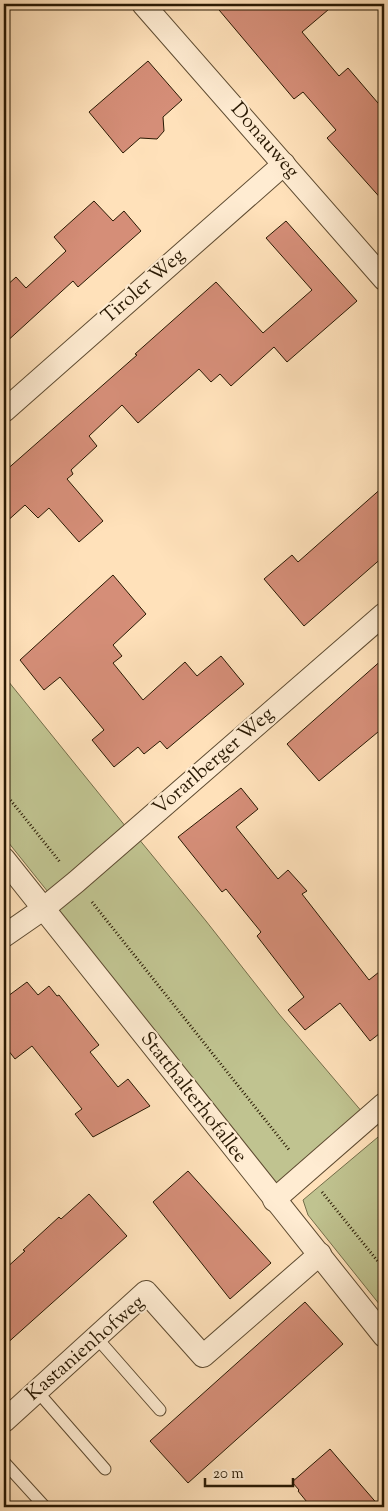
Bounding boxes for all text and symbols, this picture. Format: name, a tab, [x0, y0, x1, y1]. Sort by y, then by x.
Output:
street label: Donauweg	[223, 97, 305, 186]
street label: Tiroler Weg	[96, 242, 192, 332]
street label: Vorarlberger Weg	[147, 701, 281, 823]
street label: Statthalterhofallee	[132, 1026, 254, 1170]
street label: Kastanienhofweg	[20, 1289, 152, 1409]
scale bar	[205, 1456, 293, 1488]
text: 20 m	[213, 1464, 244, 1485]

